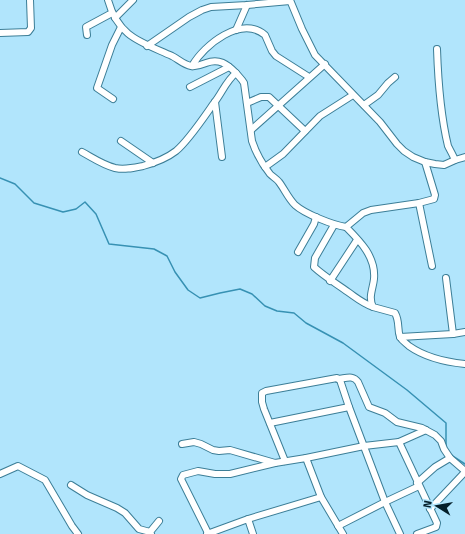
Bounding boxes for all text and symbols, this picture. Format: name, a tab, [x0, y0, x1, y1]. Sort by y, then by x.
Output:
north arrow	[417, 486, 457, 526]
text: N	[421, 499, 435, 509]

